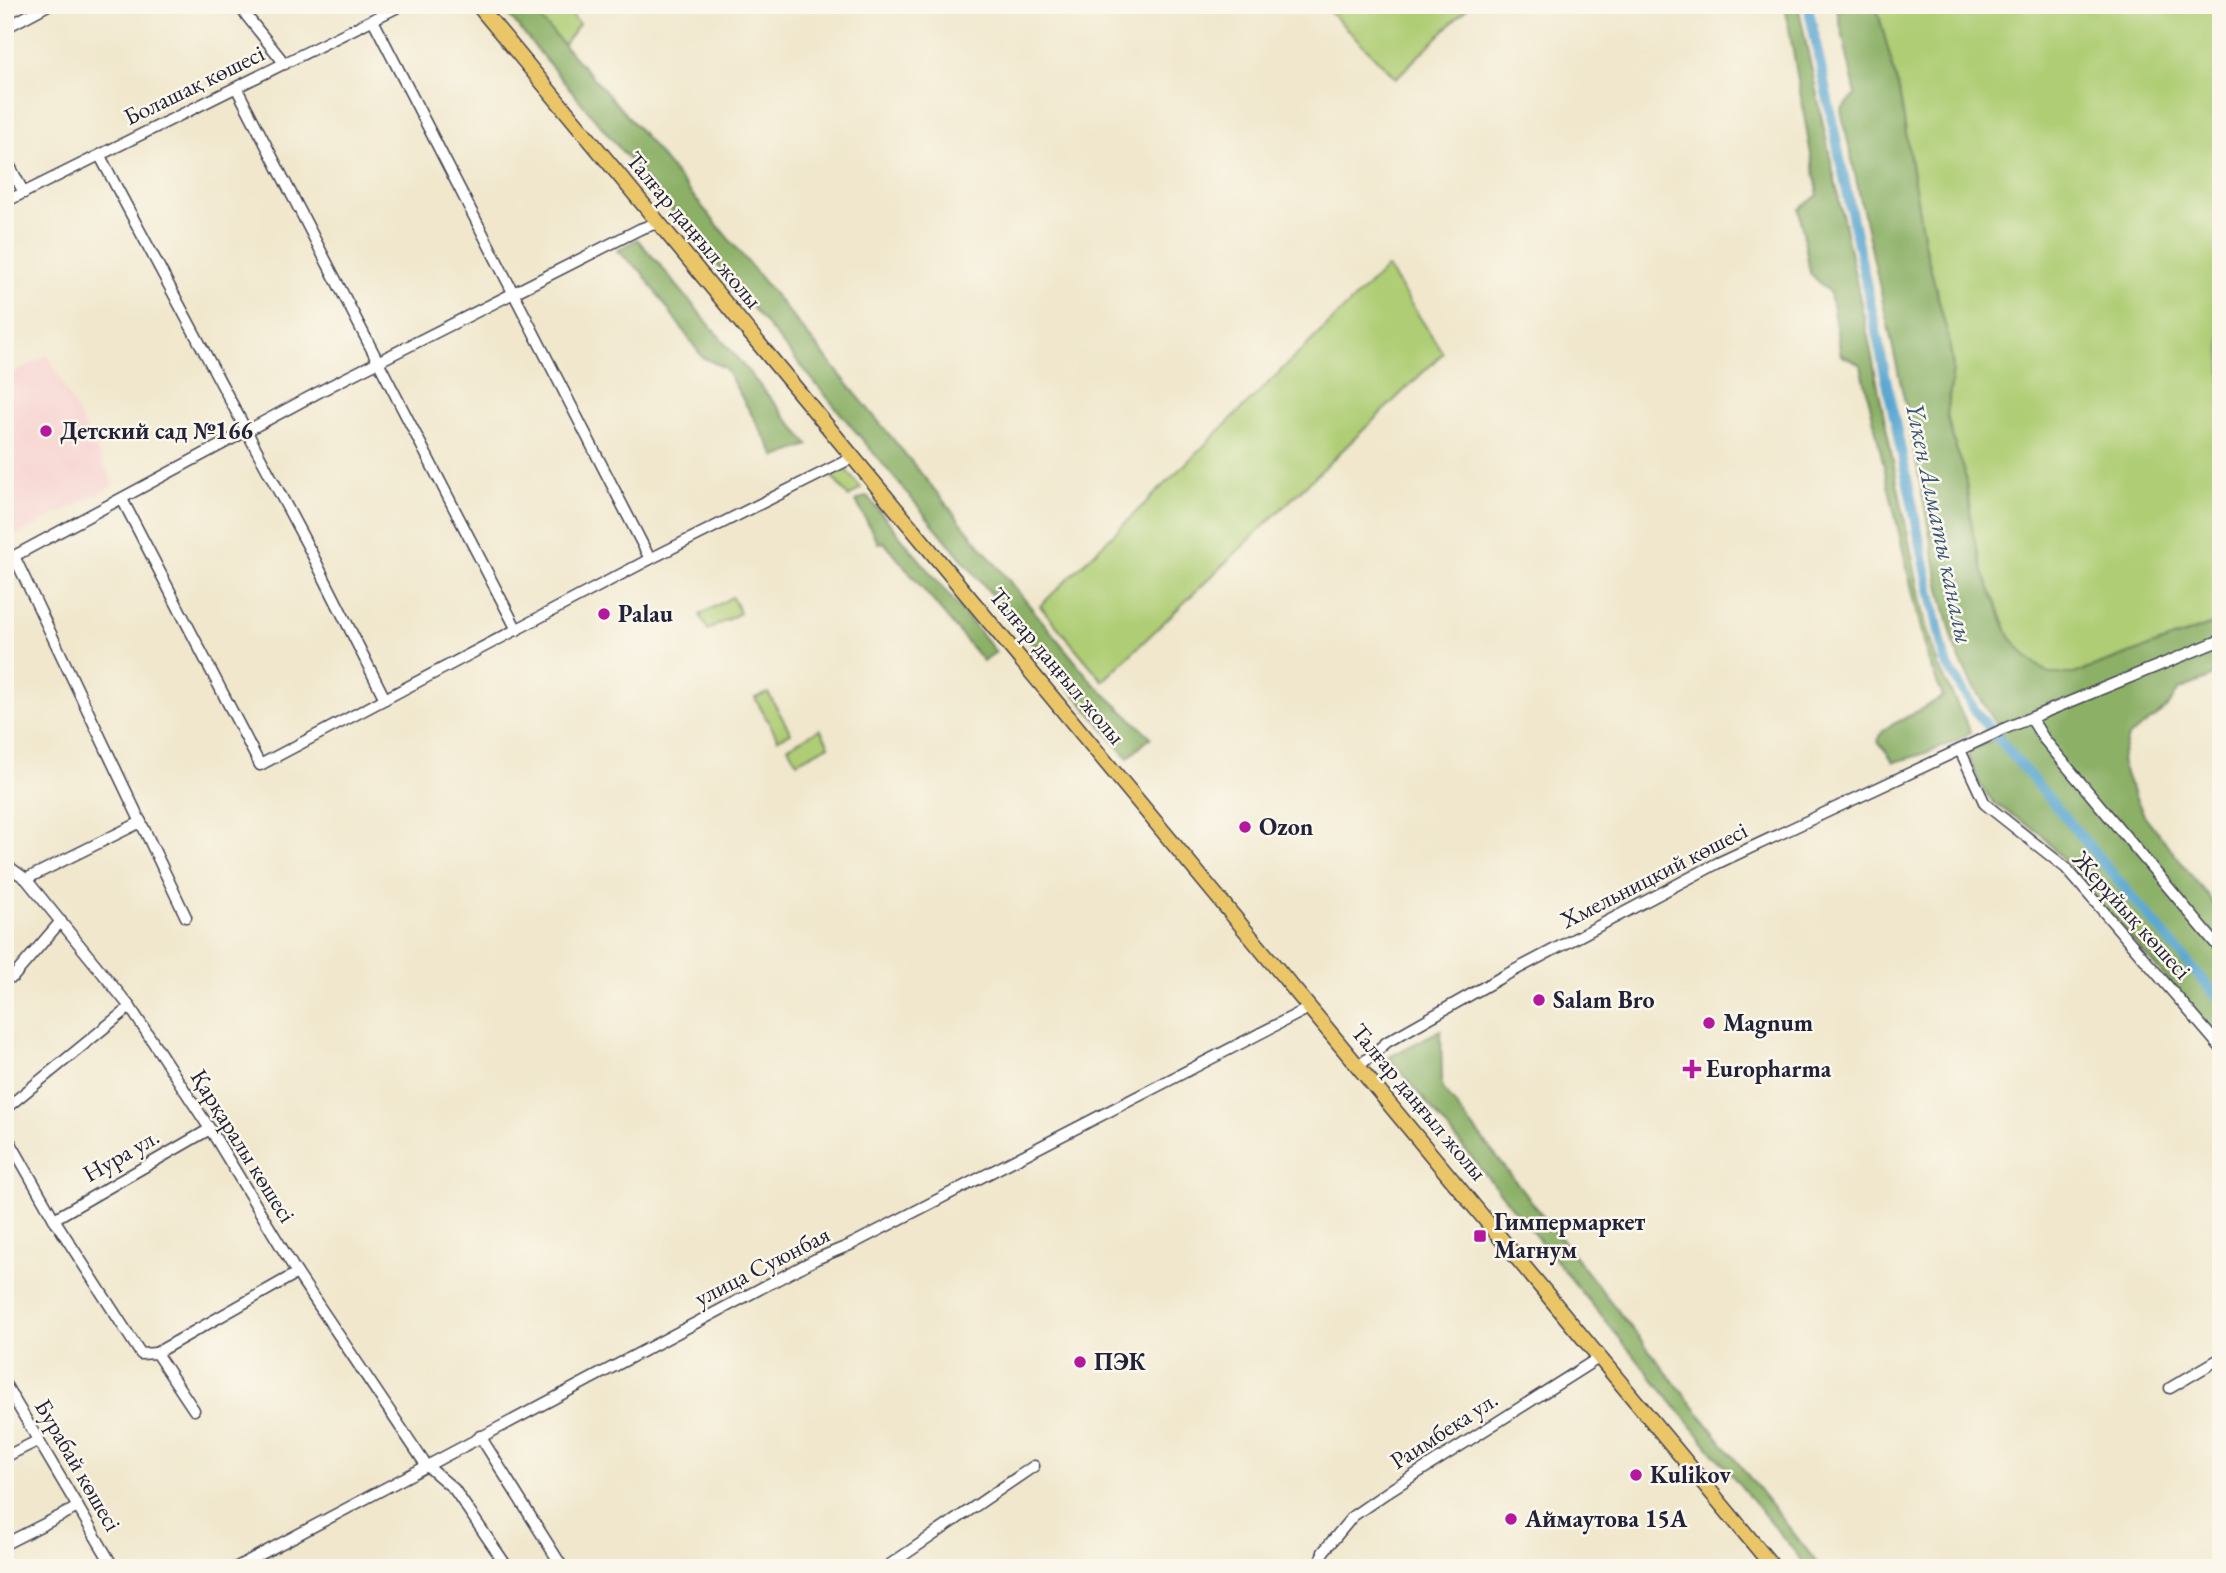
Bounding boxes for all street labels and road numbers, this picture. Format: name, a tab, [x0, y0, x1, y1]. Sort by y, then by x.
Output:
street label: Болашақ көшесі	[118, 37, 270, 132]
street label: Талғар даңғыл жолы	[619, 145, 770, 315]
street label: Талғар даңғыл жолы	[982, 581, 1133, 751]
street label: Хмельницкий көшесі	[1554, 814, 1753, 935]
street label: Жерұйық көшесі	[2066, 843, 2198, 986]
street label: Талғар даңғыл жолы	[1344, 1017, 1495, 1187]
street label: Қарқаралы көшесі	[184, 1063, 303, 1228]
street label: Нура ул.	[77, 1120, 165, 1189]
street label: улица Суюнбая	[689, 1218, 835, 1313]
street label: Раимбека ул.	[1384, 1383, 1504, 1476]
street label: Бурабай көшесі	[28, 1393, 129, 1537]

